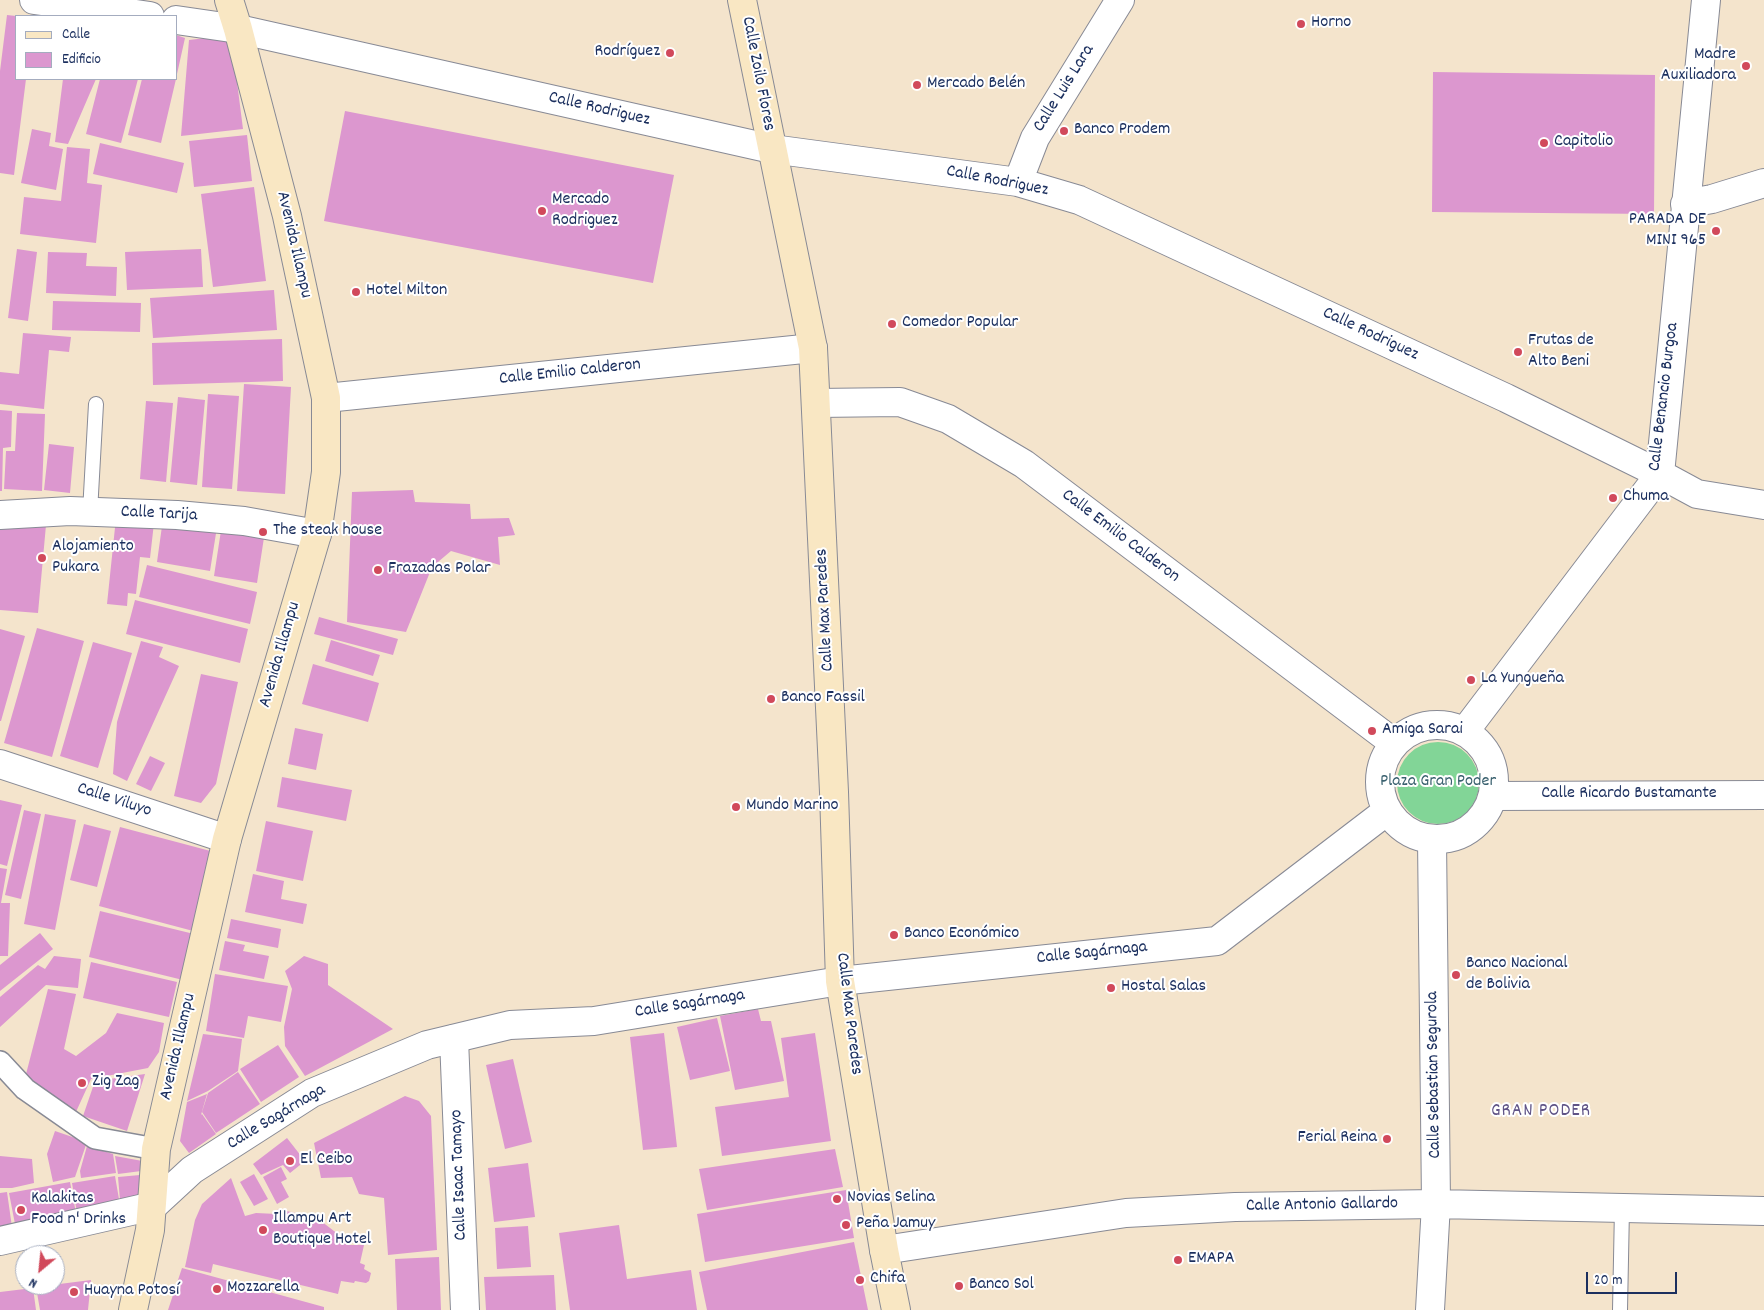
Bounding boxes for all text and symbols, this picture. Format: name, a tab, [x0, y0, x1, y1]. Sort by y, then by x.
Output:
place label: Horno	[1311, 13, 1351, 35]
legend	[15, 15, 178, 80]
street label: Calle Zoilo Flores	[735, 15, 779, 133]
marker: Horno	[1295, 18, 1307, 30]
text: Calle	[62, 24, 90, 46]
street label: Calle Luis Lara	[1030, 41, 1100, 137]
place label: Rodríguez	[594, 42, 660, 64]
place label: Madre Auxiliadora	[1661, 45, 1736, 88]
marker: Rodríguez	[664, 47, 676, 59]
text: Edificio	[62, 49, 101, 71]
marker: Madre Auxiliadora	[1740, 60, 1752, 72]
place label: Mercado Belén	[927, 74, 1025, 96]
marker: Mercado Belén	[911, 79, 923, 91]
street label: Calle Rodriguez	[546, 88, 652, 132]
place label: Banco Prodem	[1074, 120, 1170, 142]
marker: Banco Prodem	[1058, 125, 1070, 137]
place label: Capitolio	[1554, 132, 1613, 154]
marker: Capitolio	[1538, 137, 1550, 149]
street label: Calle Rodriguez	[944, 162, 1050, 202]
street label: Avenida Illampu	[270, 190, 316, 300]
place label: Mercado Rodriguez	[552, 190, 618, 232]
marker: Mercado Rodriguez	[536, 205, 548, 217]
place label: PARADA DE MINI 965	[1629, 210, 1706, 252]
marker: PARADA DE MINI 965	[1710, 225, 1722, 237]
place label: Hotel Milton	[366, 281, 447, 303]
marker: Hotel Milton	[350, 286, 362, 298]
street label: Calle Rodriguez	[1319, 303, 1421, 367]
place label: Comedor Popular	[902, 313, 1018, 335]
marker: Comedor Popular	[886, 318, 898, 330]
street label: Calle Benancio Burgoa	[1645, 322, 1685, 472]
place label: Frutas de Alto Beni	[1528, 331, 1594, 374]
marker: Frutas de Alto Beni	[1512, 346, 1524, 358]
street label: Calle Emilio Calderon	[498, 355, 642, 391]
street label: Calle Emilio Calderon	[1057, 486, 1183, 588]
place label: Chuma	[1623, 487, 1669, 509]
marker: Chuma	[1607, 492, 1619, 504]
street label: Calle Tarija	[120, 502, 198, 528]
place label: The steak house	[273, 521, 382, 543]
marker: The steak house	[257, 526, 269, 538]
place label: Alojamiento Pukara	[52, 537, 134, 580]
street label: Calle Max Paredes	[812, 548, 840, 672]
marker: Alojamiento Pukara	[36, 552, 48, 564]
place label: Frazadas Polar	[388, 559, 491, 581]
marker: Frazadas Polar	[372, 564, 384, 576]
street label: Avenida Illampu	[256, 600, 306, 710]
place label: La Yungueña	[1481, 669, 1564, 691]
marker: La Yungueña	[1465, 674, 1477, 686]
place label: Banco Fassil	[781, 688, 865, 710]
marker: Banco Fassil	[765, 693, 777, 705]
place label: Amiga Sarai	[1382, 720, 1463, 742]
marker: Amiga Sarai	[1366, 725, 1378, 737]
park label: Plaza Gran Poder	[1380, 772, 1496, 794]
street label: Calle Viluyo	[74, 779, 154, 823]
street label: Calle Ricardo Bustamante	[1541, 784, 1717, 806]
place label: Mundo Marino	[746, 796, 838, 818]
marker: Mundo Marino	[730, 801, 742, 813]
place label: Banco Económico	[904, 924, 1019, 946]
marker: Banco Económico	[888, 929, 900, 941]
street label: Calle Sagárnaga	[1036, 937, 1148, 971]
street label: Calle Max Paredes	[830, 952, 866, 1076]
place label: Banco Nacional de Bolivia	[1466, 954, 1568, 996]
marker: Banco Nacional de Bolivia	[1450, 969, 1462, 981]
place label: Hostal Salas	[1121, 977, 1206, 999]
marker: Hostal Salas	[1105, 982, 1117, 994]
street label: Calle Sagárnaga	[634, 986, 746, 1024]
street label: Calle Sebastian Segurola	[1423, 991, 1447, 1159]
street label: Avenida Illampu	[156, 992, 202, 1102]
place label: Zig Zag	[92, 1072, 140, 1094]
marker: Zig Zag	[76, 1077, 88, 1089]
street label: Calle Sagárnaga	[224, 1080, 330, 1156]
district label: GRAN PODER	[1490, 1101, 1592, 1123]
street label: Calle Isaac Tamayo	[447, 1109, 473, 1241]
place label: Ferial Reina	[1297, 1128, 1377, 1150]
marker: Ferial Reina	[1381, 1133, 1393, 1145]
place label: El Ceibo	[300, 1150, 352, 1172]
marker: El Ceibo	[284, 1155, 296, 1167]
place label: Novias Selina	[847, 1188, 935, 1210]
place label: Kalakitas Food n' Drinks	[31, 1189, 126, 1232]
marker: Novias Selina	[831, 1193, 843, 1205]
street label: Calle Antonio Gallardo	[1246, 1194, 1398, 1218]
marker: Kalakitas Food n' Drinks	[15, 1204, 27, 1216]
place label: Illampu Art Boutique Hotel	[273, 1209, 371, 1252]
place label: Peña Jamuy	[856, 1214, 935, 1236]
marker: Peña Jamuy	[840, 1219, 852, 1231]
marker: Illampu Art Boutique Hotel	[257, 1224, 269, 1236]
north arrow	[15, 1245, 65, 1295]
place label: EMAPA	[1188, 1249, 1235, 1271]
marker: EMAPA	[1172, 1254, 1184, 1266]
scale bar	[1589, 1262, 1680, 1294]
place label: Chifa	[870, 1269, 905, 1291]
text: 20 m	[1594, 1270, 1622, 1292]
text: N	[26, 1272, 41, 1293]
marker: Chifa	[854, 1274, 866, 1286]
place label: Banco Sol	[969, 1275, 1034, 1297]
place label: Mozzarella	[227, 1278, 299, 1300]
marker: Banco Sol	[953, 1280, 965, 1292]
place label: Huayna Potosí	[84, 1281, 179, 1303]
marker: Mozzarella	[211, 1283, 223, 1295]
marker: Huayna Potosí	[68, 1286, 80, 1298]

